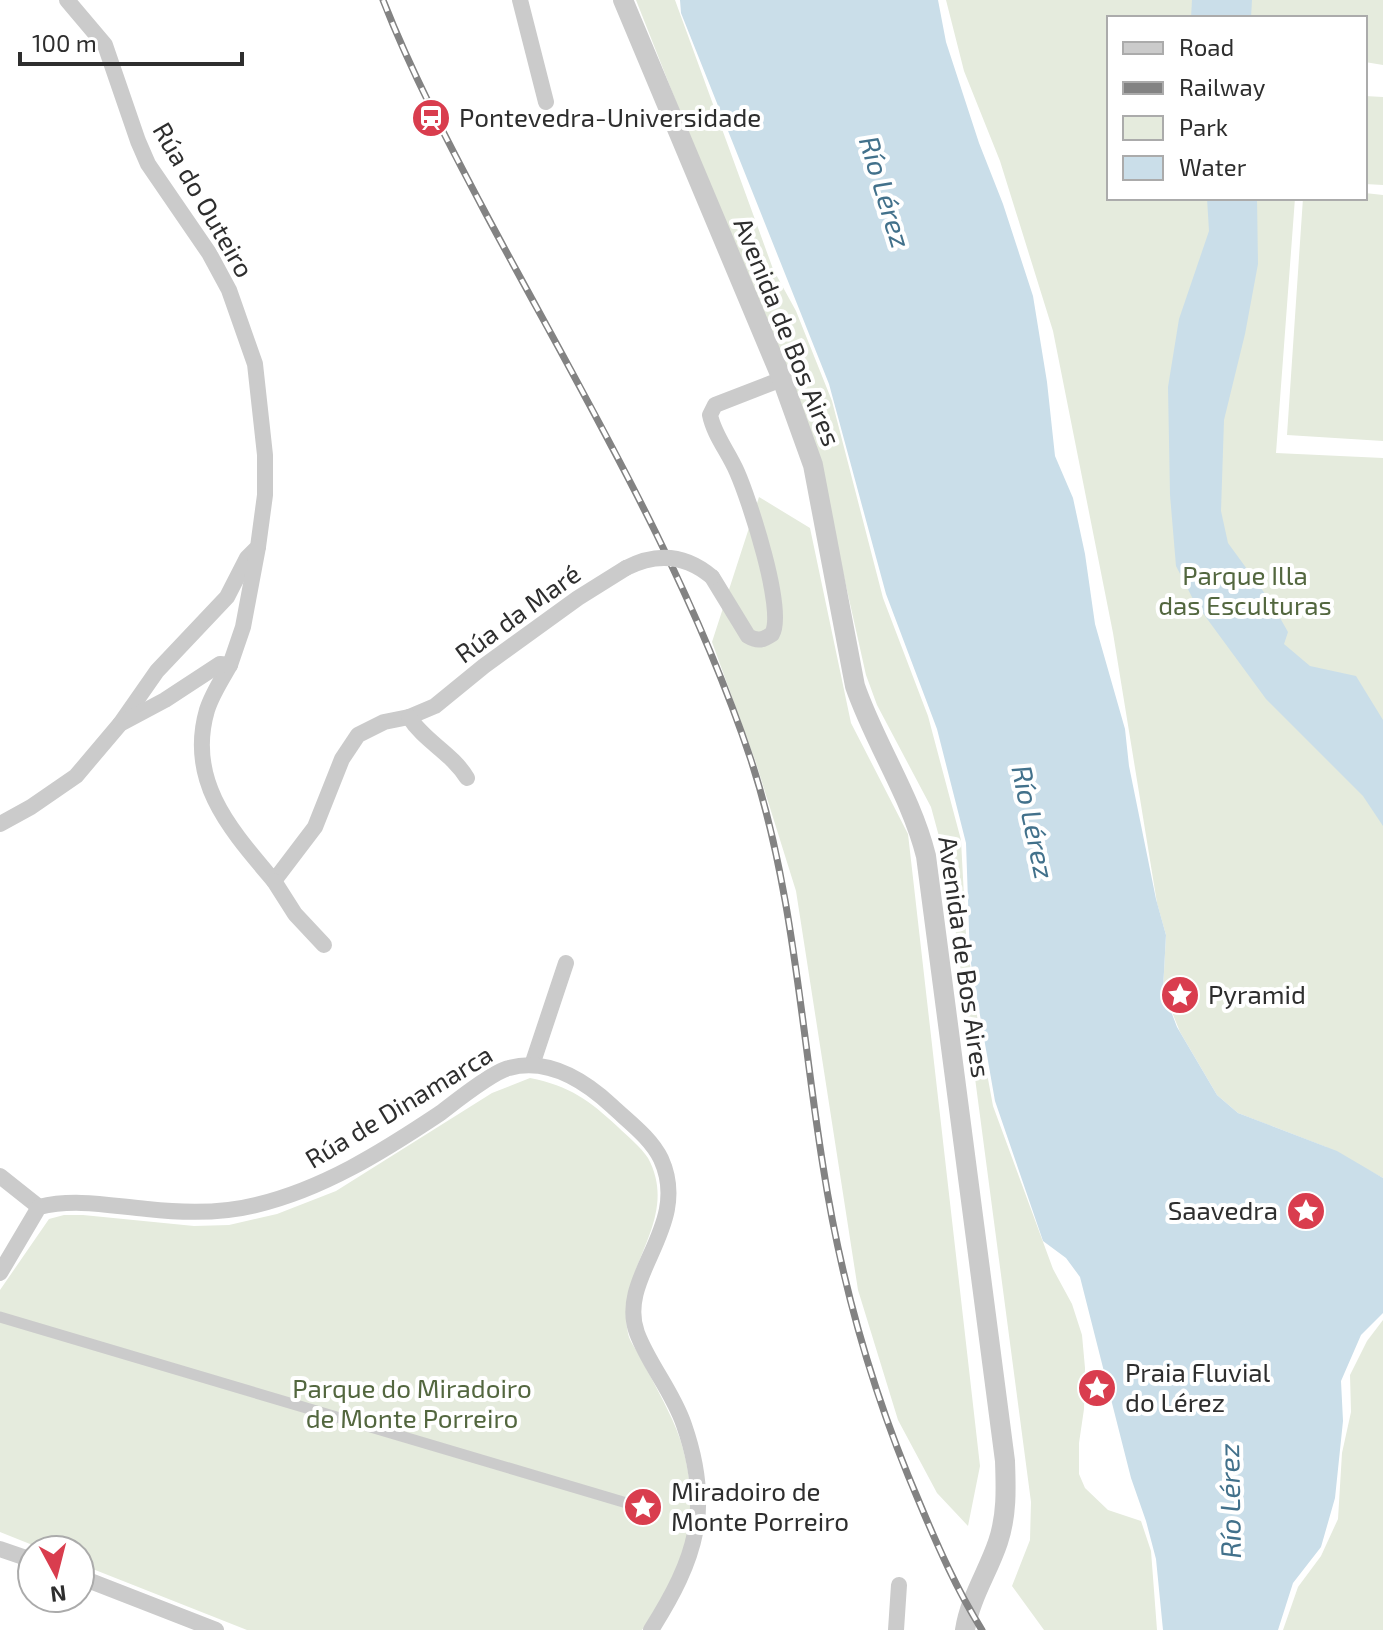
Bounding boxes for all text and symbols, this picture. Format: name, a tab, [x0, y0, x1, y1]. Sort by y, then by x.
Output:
scale bar	[20, 16, 242, 66]
legend	[1107, 16, 1367, 200]
text: 100 m	[32, 28, 97, 57]
text: Road	[1179, 32, 1234, 61]
text: Railway	[1179, 72, 1266, 101]
station icon: Pontevedra-Universidade	[410, 97, 452, 139]
place label: Pontevedra-Universidade	[459, 101, 761, 132]
text: Park	[1179, 112, 1228, 141]
street label: Rúa do Outeiro	[147, 116, 261, 282]
water label: Río Lérez	[853, 132, 919, 252]
text: Water	[1179, 152, 1247, 181]
street label: Avenida de Bos Aires	[728, 213, 848, 450]
street label: Rúa da Maré	[449, 557, 586, 669]
park label: Parque Illa das Esculturas	[1158, 559, 1332, 620]
water label: Río Lérez	[1005, 762, 1063, 882]
street label: Avenida de Bos Aires	[933, 834, 998, 1080]
place icon: Pyramid	[1159, 974, 1201, 1016]
place label: Pyramid	[1208, 978, 1306, 1009]
street label: Rúa de Dinamarca	[299, 1038, 497, 1174]
place icon: Saavedra	[1285, 1190, 1327, 1232]
place label: Saavedra	[1168, 1194, 1278, 1225]
place label: Praia Fluvial do Lérez	[1125, 1356, 1271, 1417]
place icon: Praia Fluvial do Lérez	[1076, 1367, 1118, 1409]
park label: Parque do Miradoiro de Monte Porreiro	[292, 1372, 532, 1433]
water label: Río Lérez	[1211, 1443, 1247, 1559]
place label: Miradoiro de Monte Porreiro	[671, 1475, 849, 1536]
place icon: Miradoiro de Monte Porreiro	[622, 1486, 664, 1528]
north arrow	[16, 1534, 96, 1614]
text: N	[49, 1581, 68, 1609]

